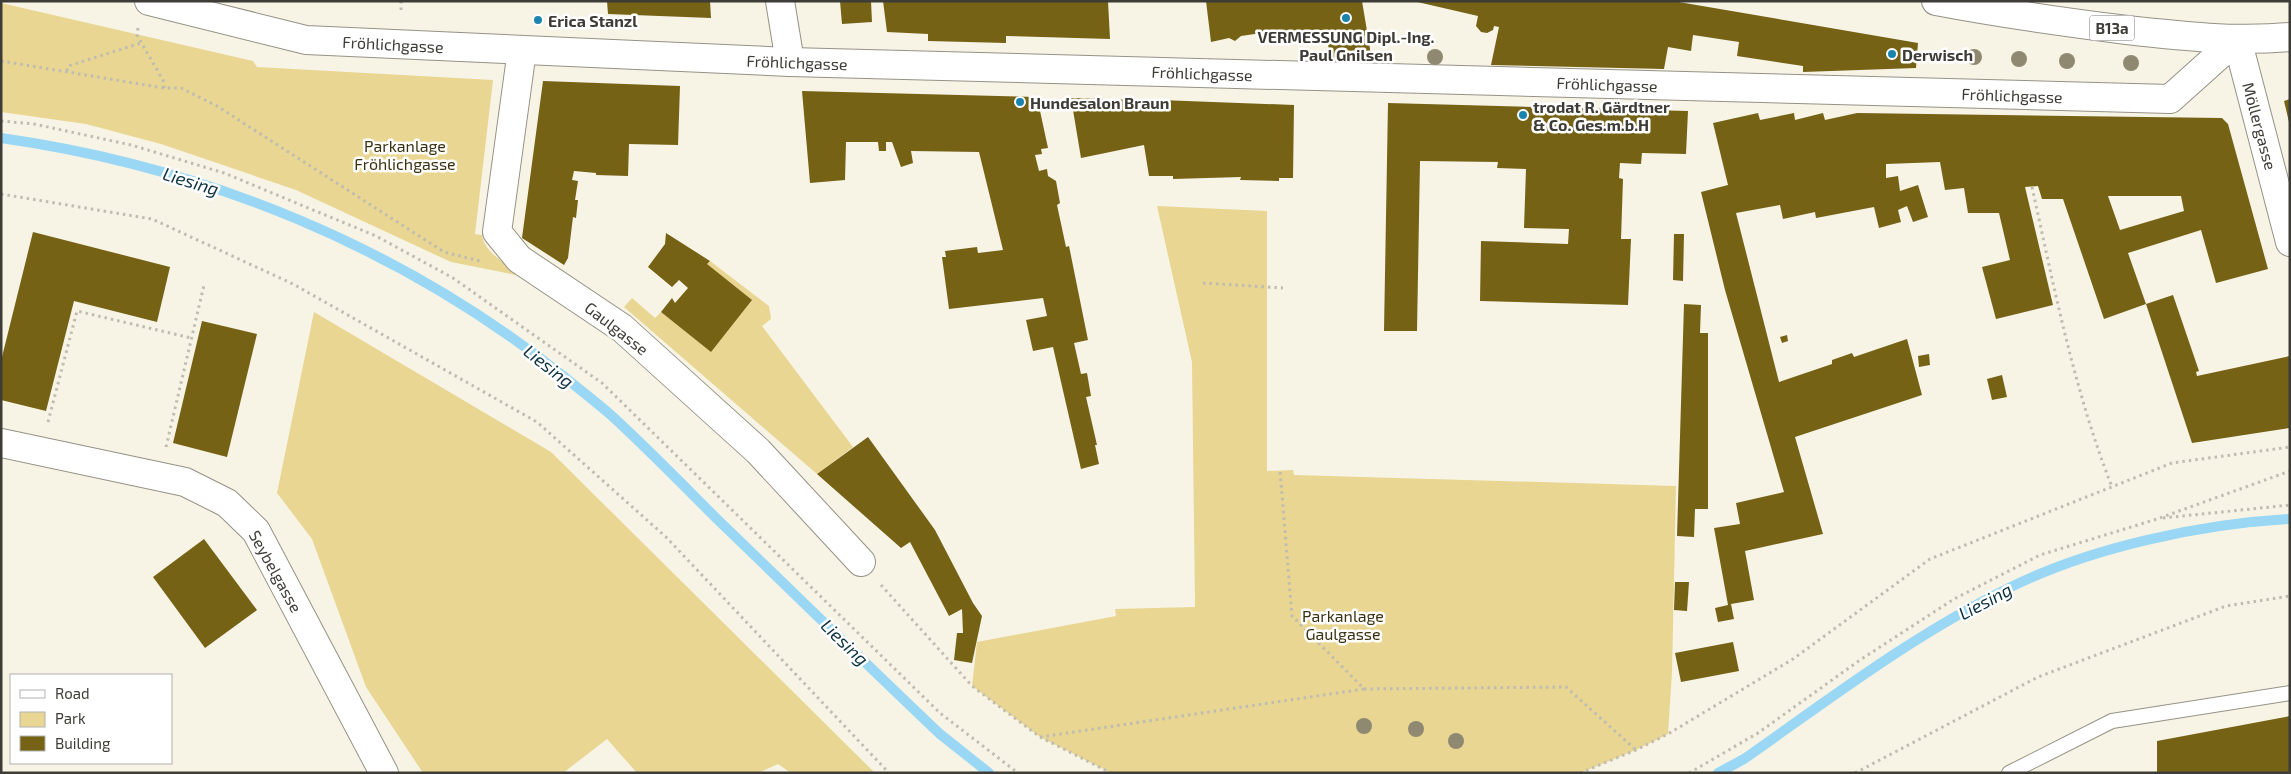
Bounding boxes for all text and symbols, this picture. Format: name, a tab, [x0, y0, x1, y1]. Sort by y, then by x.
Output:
place label: Erica Stanzl	[548, 11, 638, 30]
marker: VERMESSUNG Dipl.-Ing. Paul Gnilsen	[1340, 12, 1352, 24]
marker: Erica Stanzl	[532, 14, 544, 26]
road number: B13a	[2090, 15, 2134, 40]
place label: VERMESSUNG Dipl.-Ing. Paul Gnilsen	[1257, 27, 1435, 64]
street label: Fröhlichgasse	[342, 32, 444, 56]
place label: Derwisch	[1902, 45, 1973, 64]
marker: Derwisch	[1886, 48, 1898, 60]
street label: Fröhlichgasse	[746, 51, 848, 73]
street label: Fröhlichgasse	[1151, 62, 1253, 84]
street label: Fröhlichgasse	[1556, 73, 1658, 95]
street label: Möllergasse	[2239, 80, 2281, 172]
street label: Fröhlichgasse	[1961, 84, 2063, 106]
place label: Hundesalon Braun	[1030, 93, 1169, 112]
marker: Hundesalon Braun	[1014, 96, 1026, 108]
place label: trodat R. Gärdtner & Co. Ges.m.b.H	[1533, 97, 1670, 134]
marker: trodat R. Gärdtner & Co. Ges.m.b.H	[1517, 109, 1529, 121]
park label: Parkanlage Fröhlichgasse	[354, 136, 456, 173]
water label: Liesing	[160, 162, 222, 200]
street label: Gaulgasse	[582, 297, 652, 359]
water label: Liesing	[520, 340, 578, 392]
street label: Seybelgasse	[246, 527, 306, 615]
water label: Liesing	[1954, 578, 2016, 624]
park label: Parkanlage Gaulgasse	[1302, 606, 1384, 643]
water label: Liesing	[817, 614, 873, 670]
legend	[10, 674, 172, 764]
text: Road	[55, 684, 90, 702]
text: Park	[55, 709, 86, 727]
text: Building	[55, 734, 111, 752]

